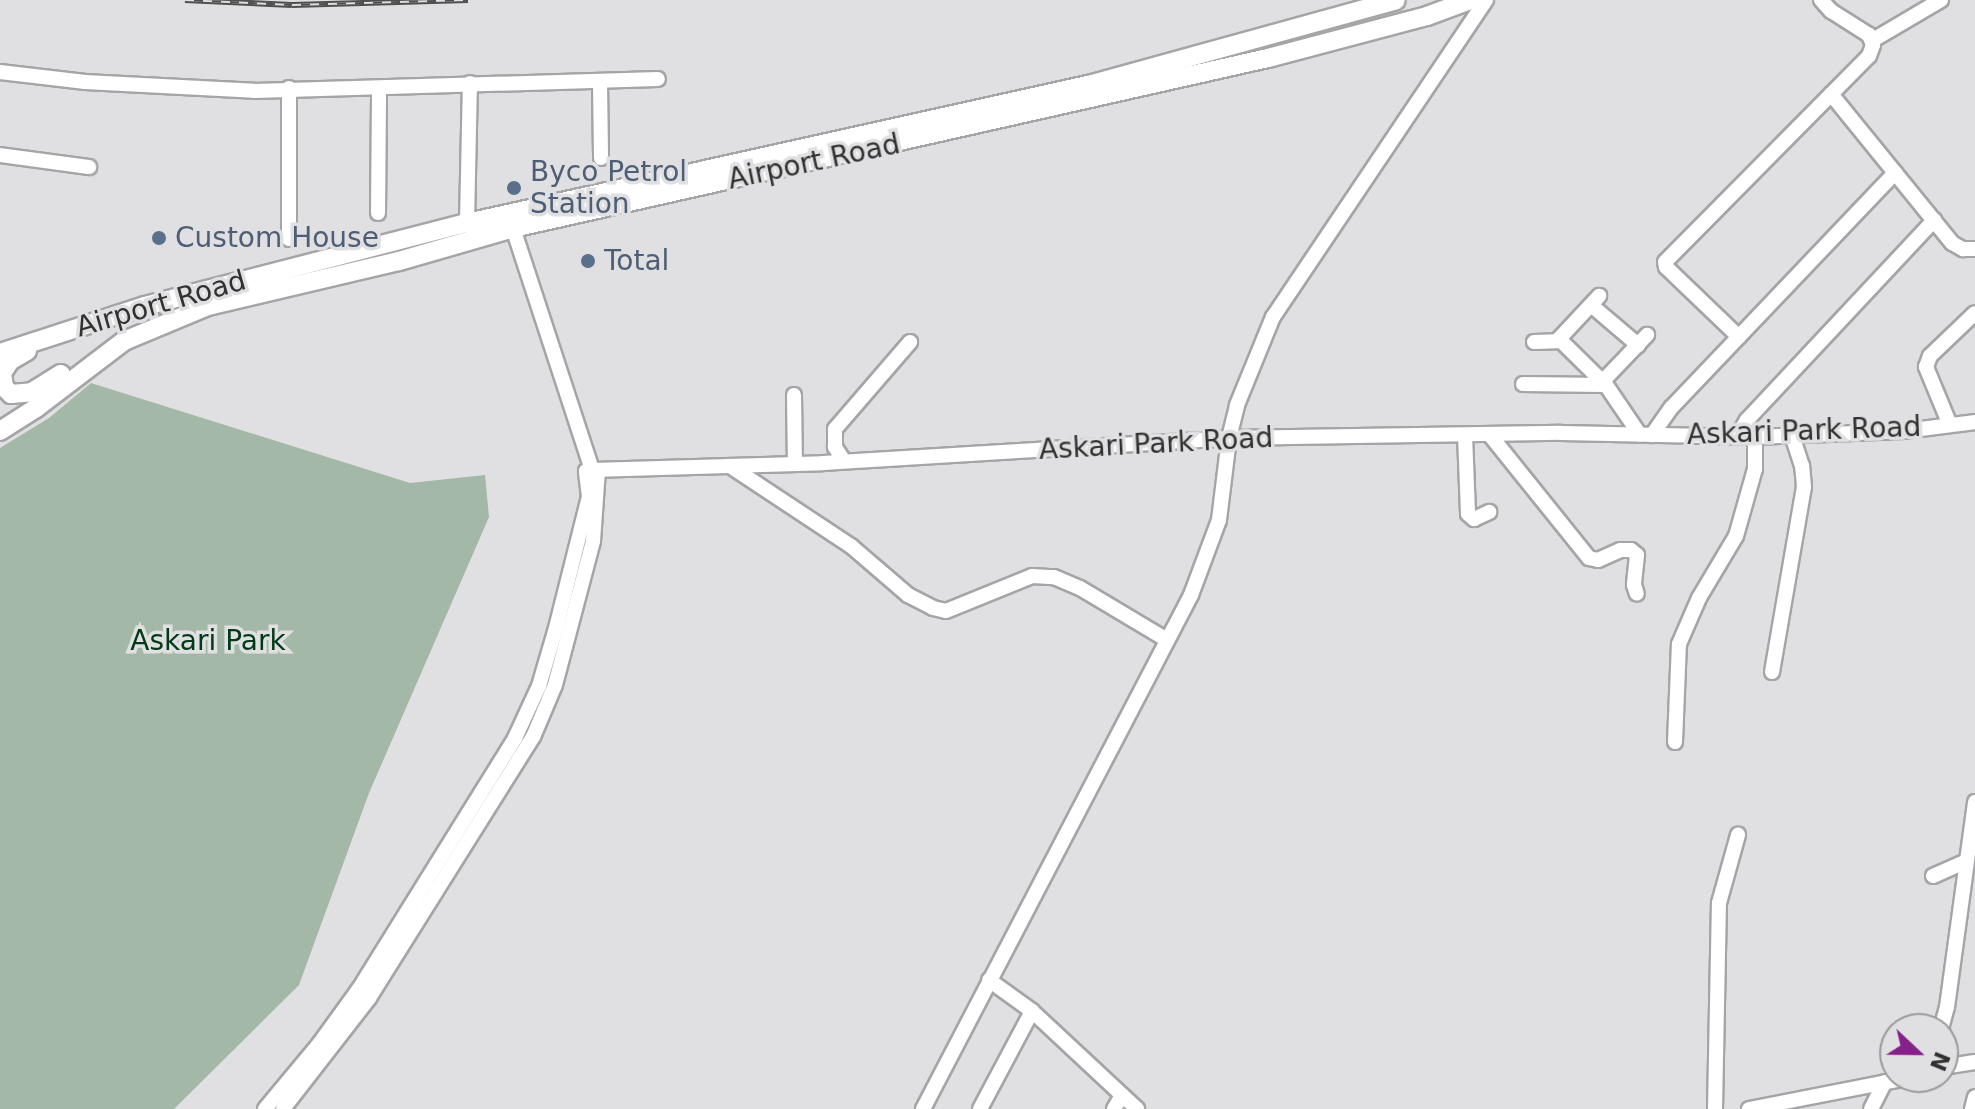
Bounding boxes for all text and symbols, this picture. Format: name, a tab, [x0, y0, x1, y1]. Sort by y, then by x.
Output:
street label: Airport Road	[725, 127, 903, 197]
place label: Byco Petrol Station	[530, 155, 687, 221]
marker: Byco Petrol Station	[505, 179, 523, 197]
place label: Custom House	[175, 221, 379, 255]
marker: Custom House	[150, 229, 168, 247]
place label: Total	[604, 244, 669, 278]
marker: Total	[579, 252, 597, 270]
street label: Airport Road	[72, 264, 250, 344]
street label: Askari Park Road	[1686, 410, 1922, 452]
street label: Askari Park Road	[1038, 421, 1274, 467]
park label: Askari Park	[130, 624, 286, 658]
north arrow	[1879, 1013, 1959, 1093]
text: N	[1925, 1048, 1955, 1075]

